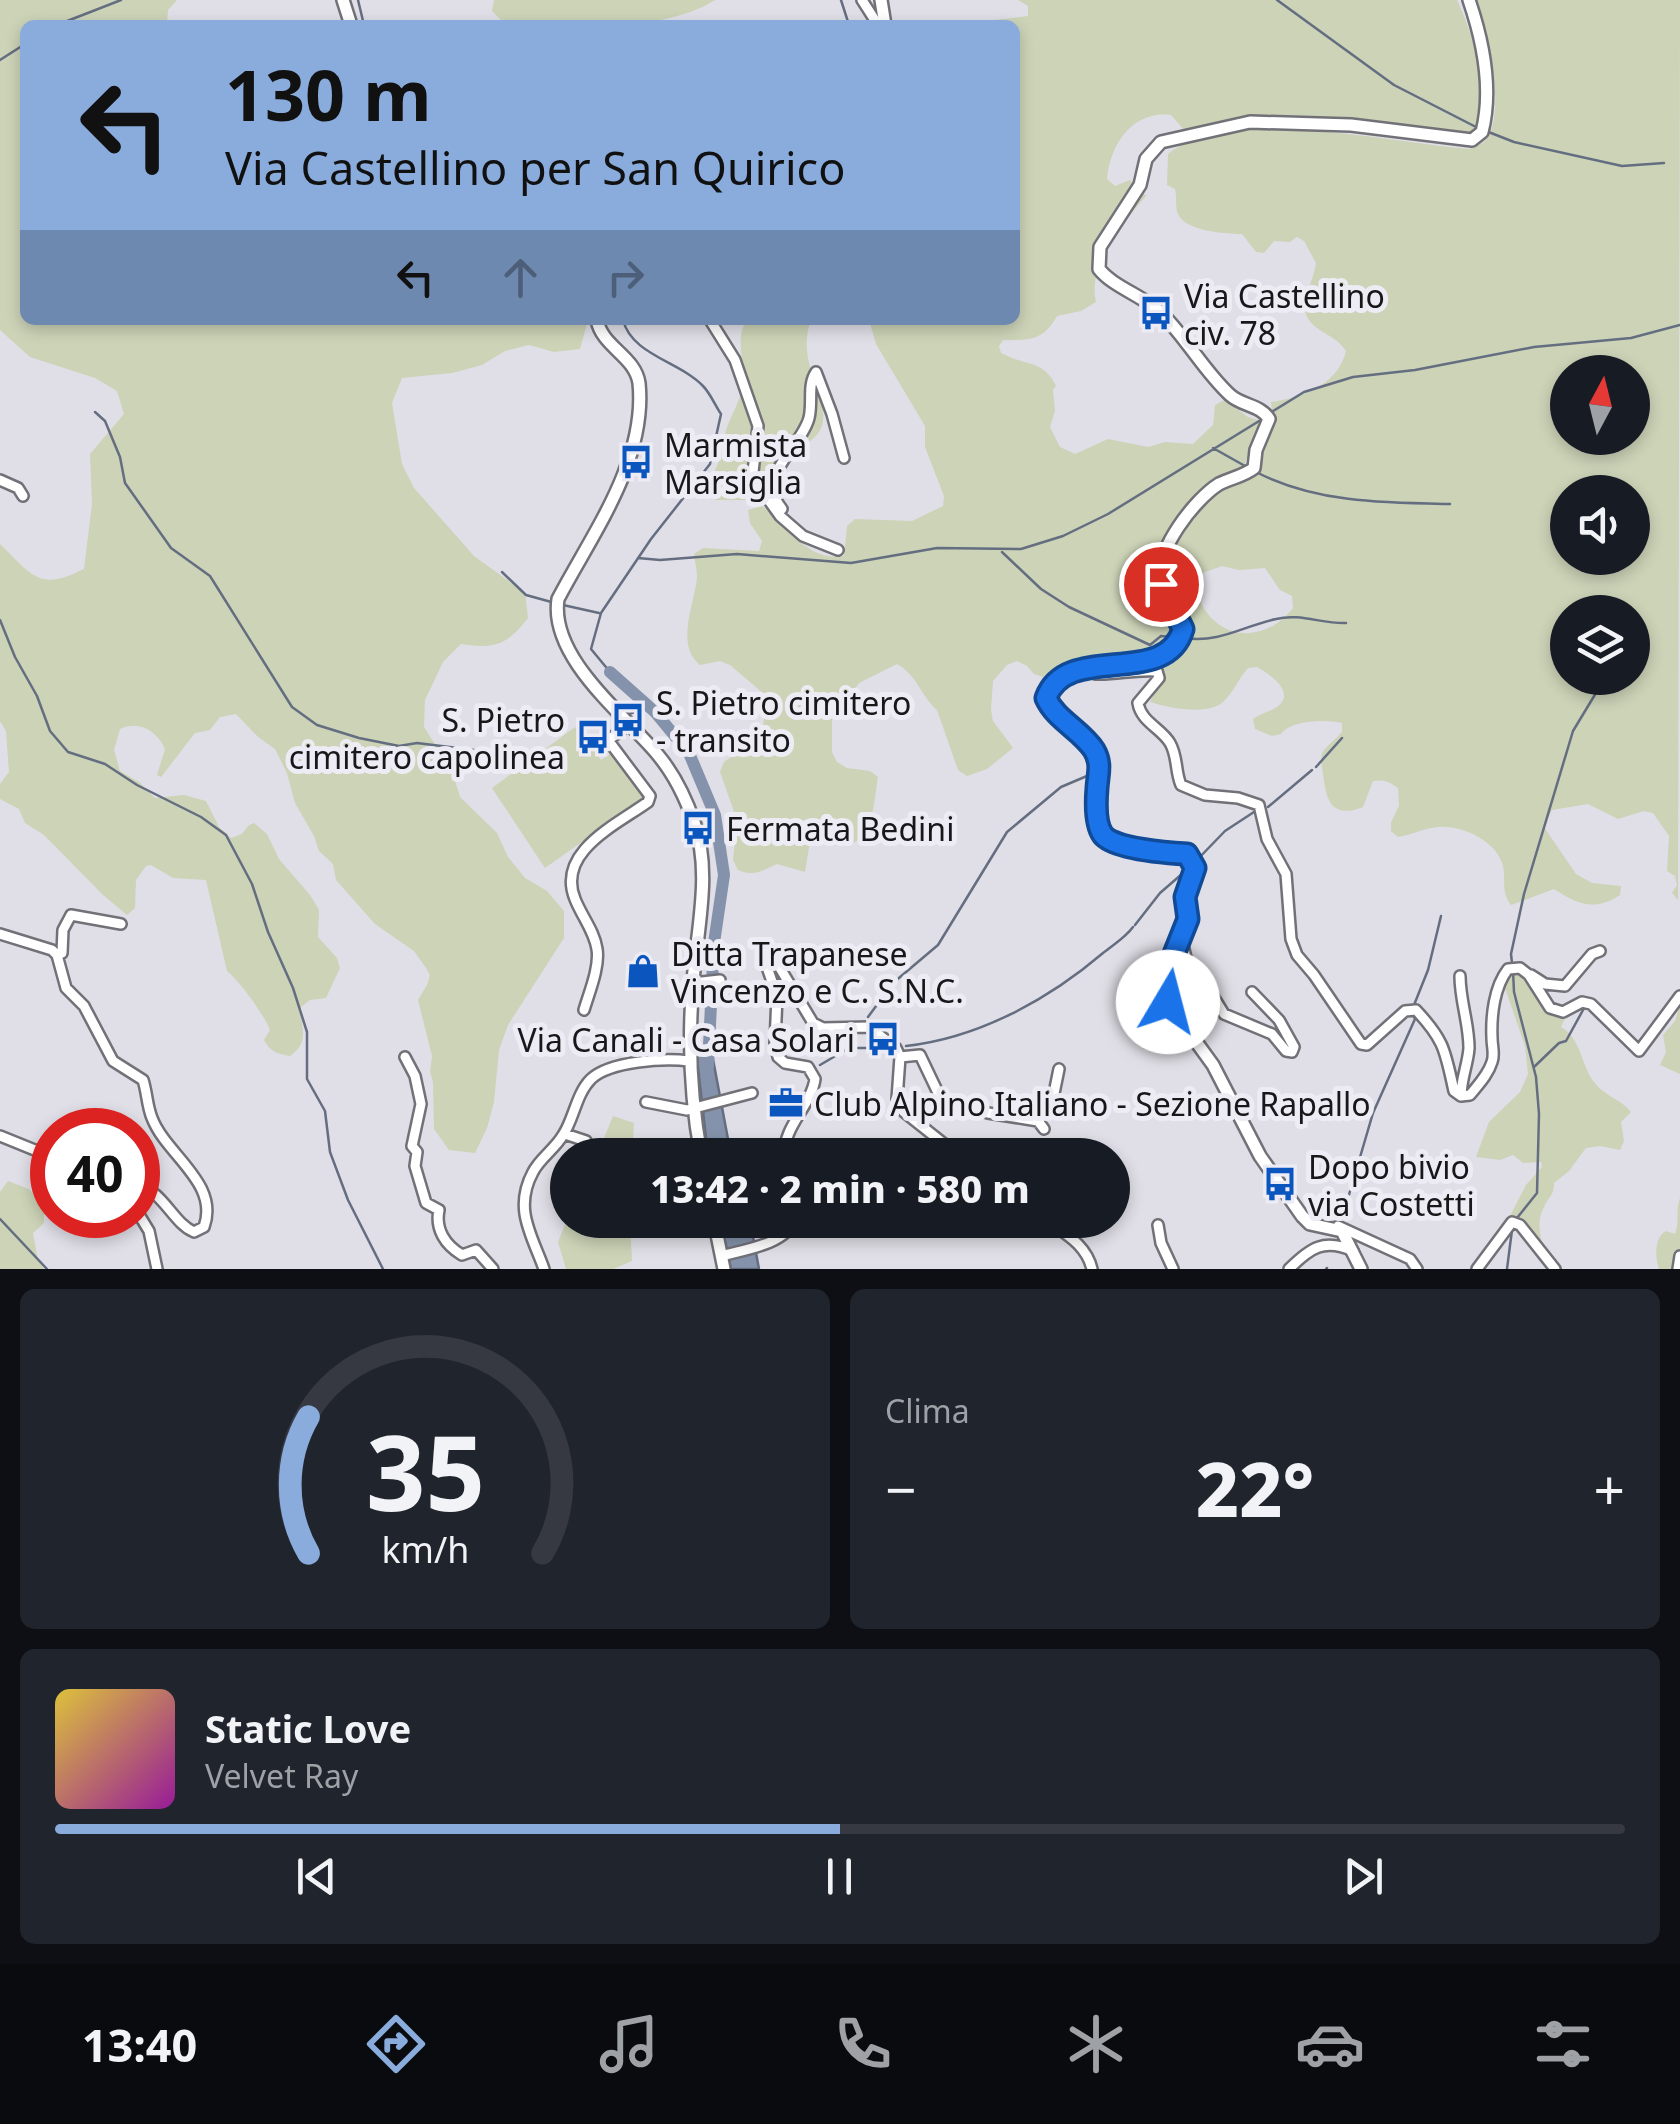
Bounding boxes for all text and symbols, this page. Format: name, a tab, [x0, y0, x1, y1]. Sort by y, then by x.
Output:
text: 130 m	[225, 46, 432, 142]
icon: left	[60, 60, 190, 190]
text: Via Castellino per San Quirico	[225, 137, 845, 198]
icon: left	[388, 250, 443, 305]
icon: ahead	[493, 250, 548, 305]
icon: right	[598, 250, 653, 305]
place label: Via Castellino civ. 78	[1184, 274, 1385, 354]
bus stop icon: Via Castellino civ. 78	[1137, 294, 1175, 332]
north arrow	[1550, 355, 1650, 455]
map controls	[1550, 355, 1650, 695]
place label: Marmista Marsiglia	[664, 423, 807, 503]
bus stop icon: Marmista Marsiglia	[617, 443, 655, 481]
button: sound	[1550, 475, 1650, 575]
pin	[1119, 542, 1204, 627]
icon: arrive	[1134, 557, 1189, 612]
button: layers	[1550, 595, 1650, 695]
place label: S. Pietro cimitero - transito	[656, 681, 911, 761]
place label: S. Pietro cimitero capolinea	[289, 698, 565, 778]
bus stop icon: S. Pietro cimitero - transito	[609, 701, 647, 739]
bus stop icon: S. Pietro cimitero capolinea	[574, 718, 612, 756]
place label: Fermata Bedini	[726, 807, 954, 850]
bus stop icon: Fermata Bedini	[679, 809, 717, 847]
place label: Ditta Trapanese Vincenzo e C. S.N.C.	[671, 932, 964, 1012]
position arrow	[1116, 950, 1220, 1054]
shop icon: Ditta Trapanese Vincenzo e C. S.N.C.	[624, 952, 662, 990]
place label: Via Canali - Casa Solari	[518, 1018, 855, 1061]
bus stop icon: Via Canali - Casa Solari	[864, 1020, 902, 1058]
place label: Club Alpino Italiano - Sezione Rapallo	[814, 1082, 1371, 1125]
office icon: Club Alpino Italiano - Sezione Rapallo	[767, 1084, 805, 1122]
speed limit sign: 40	[30, 1108, 160, 1238]
place label: Dopo bivio via Costetti	[1308, 1145, 1475, 1225]
text: 13:42 · 2 min · 580 m	[650, 1162, 1030, 1214]
bus stop icon: Dopo bivio via Costetti	[1261, 1165, 1299, 1203]
text: Clima	[885, 1389, 970, 1432]
text: 35	[366, 1400, 484, 1541]
text: 22°	[1196, 1437, 1314, 1539]
text: −	[885, 1451, 916, 1526]
text: +	[1594, 1451, 1625, 1526]
text: km/h	[381, 1525, 469, 1573]
text: Static Love	[205, 1702, 411, 1754]
text: Velvet Ray	[205, 1754, 358, 1797]
icon: previous	[289, 1849, 344, 1904]
icon: pause	[812, 1849, 867, 1904]
icon: next	[1336, 1849, 1391, 1904]
icon: directions	[361, 2009, 431, 2079]
icon: music	[594, 2009, 664, 2079]
icon: phone	[828, 2009, 898, 2079]
icon: climate	[1061, 2009, 1131, 2079]
icon: car	[1295, 2009, 1365, 2079]
icon: filters	[1528, 2009, 1598, 2079]
text: 13:40	[82, 2014, 197, 2075]

